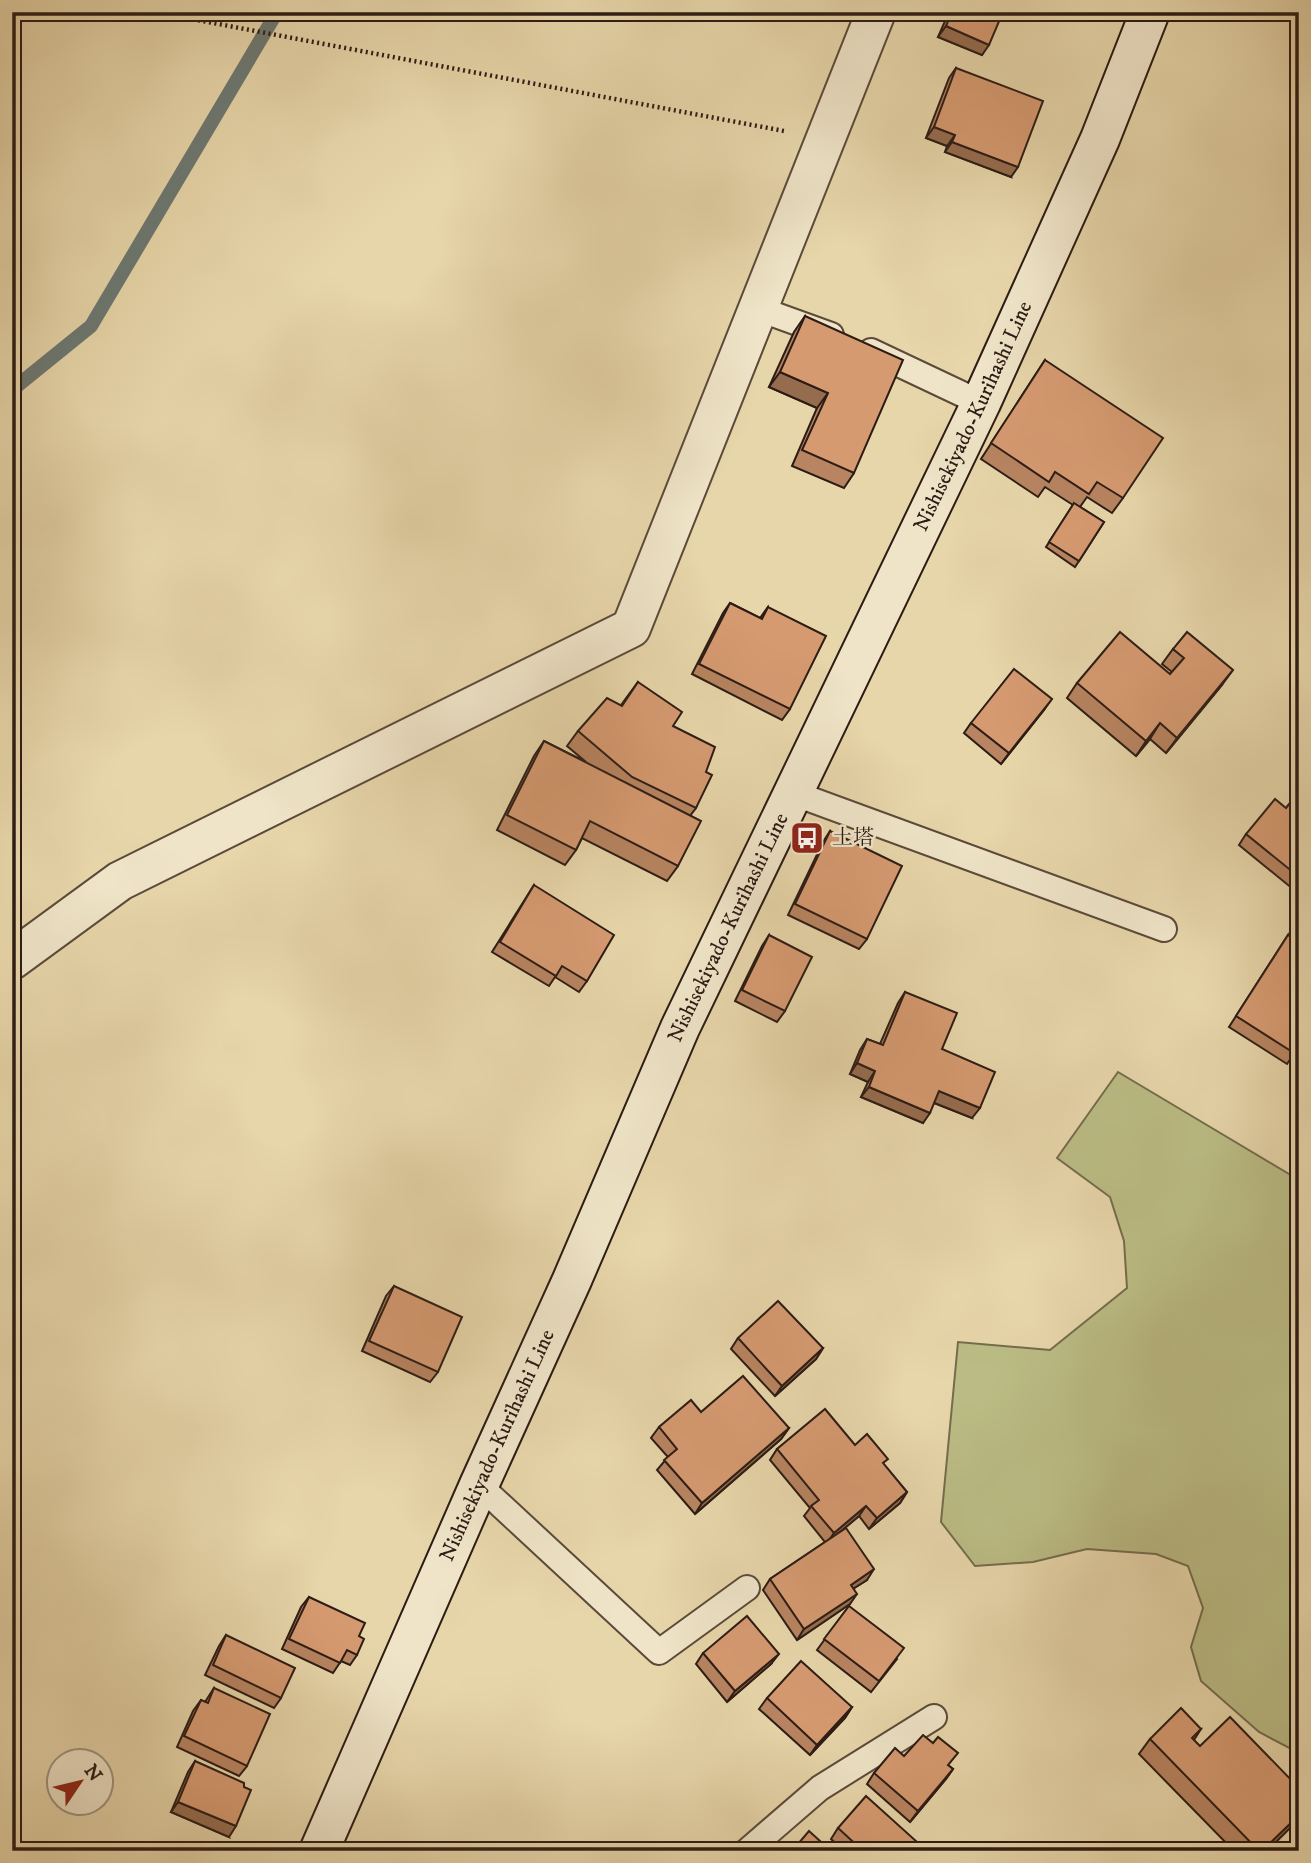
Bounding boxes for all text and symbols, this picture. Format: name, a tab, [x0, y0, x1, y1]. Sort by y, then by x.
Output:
street label: Nishisekiyado-Kurihashi Line	[908, 297, 1038, 536]
street label: Nishisekiyado-Kurihashi Line	[662, 809, 795, 1046]
bus stop icon: 土塔	[788, 819, 826, 857]
place label: 土塔	[832, 825, 874, 851]
street label: Nishisekiyado-Kurihashi Line	[434, 1325, 561, 1565]
north arrow	[46, 1748, 116, 1818]
text: N	[79, 1760, 107, 1786]

